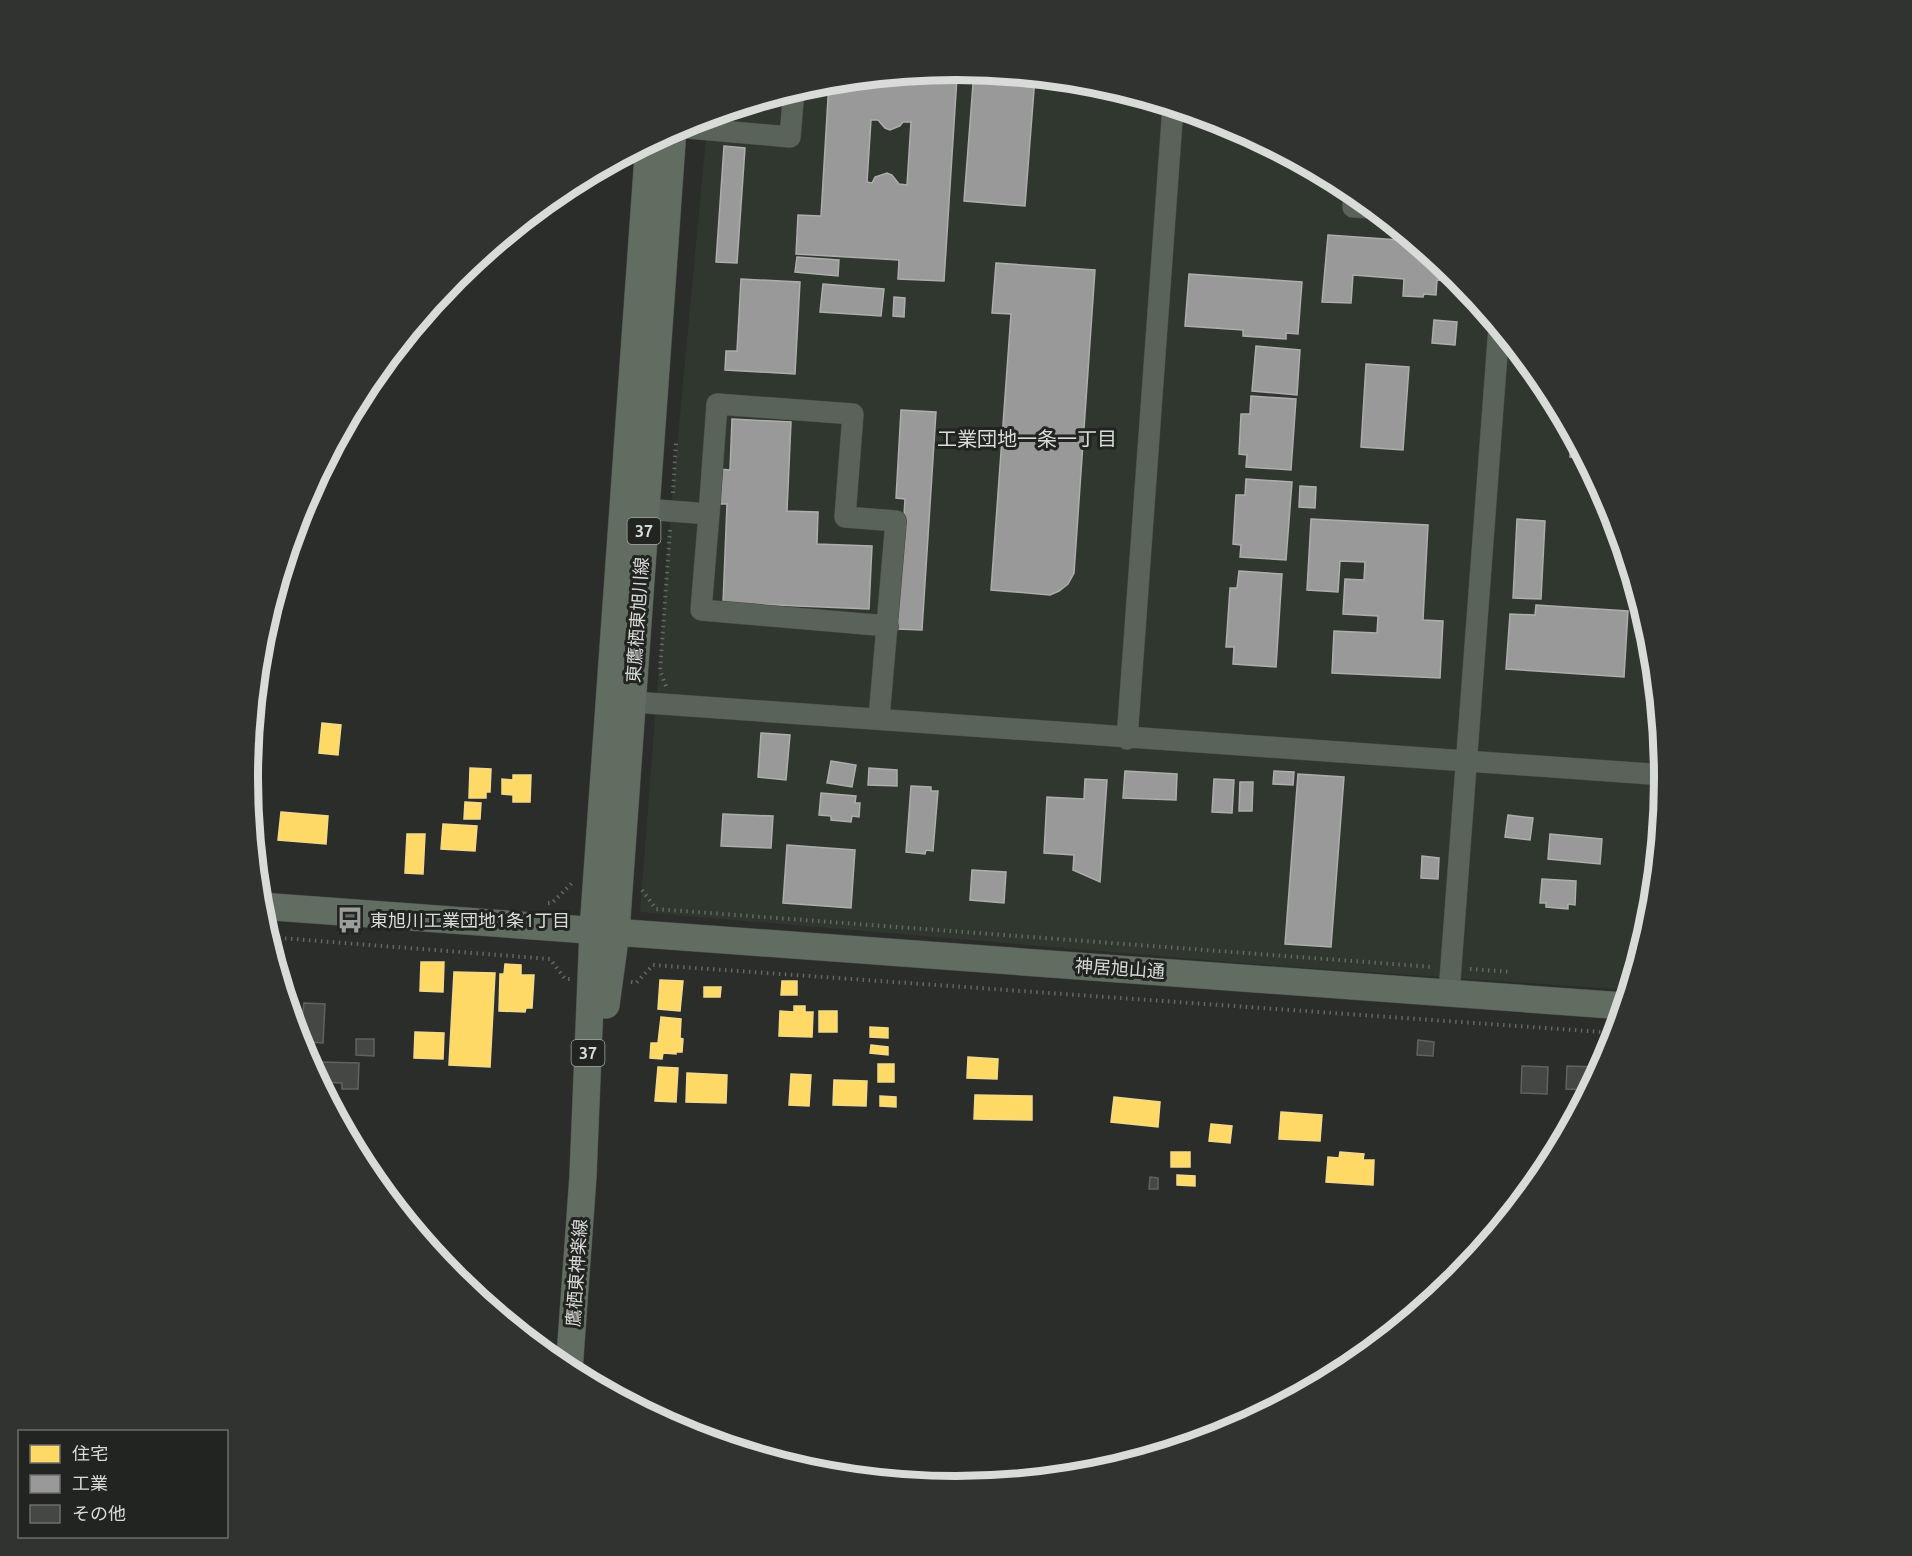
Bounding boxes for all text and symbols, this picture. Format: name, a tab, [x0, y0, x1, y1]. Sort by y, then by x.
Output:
district label: 工業団地一条一丁目	[937, 427, 1117, 450]
road number: 37	[628, 518, 660, 544]
street label: 東鷹栖東旭川線	[623, 556, 651, 684]
bus stop icon: 東旭川工業団地1条1丁目	[335, 905, 365, 935]
place label: 東旭川工業団地1条1丁目	[370, 910, 570, 930]
street label: 神居旭山通	[1074, 955, 1166, 981]
road number: 37	[572, 1040, 604, 1066]
street label: 鷹栖東神楽線	[562, 1218, 590, 1328]
legend	[18, 1430, 228, 1538]
text: 住宅	[72, 1443, 108, 1463]
text: 工業	[72, 1473, 108, 1493]
text: その他	[72, 1503, 126, 1523]

